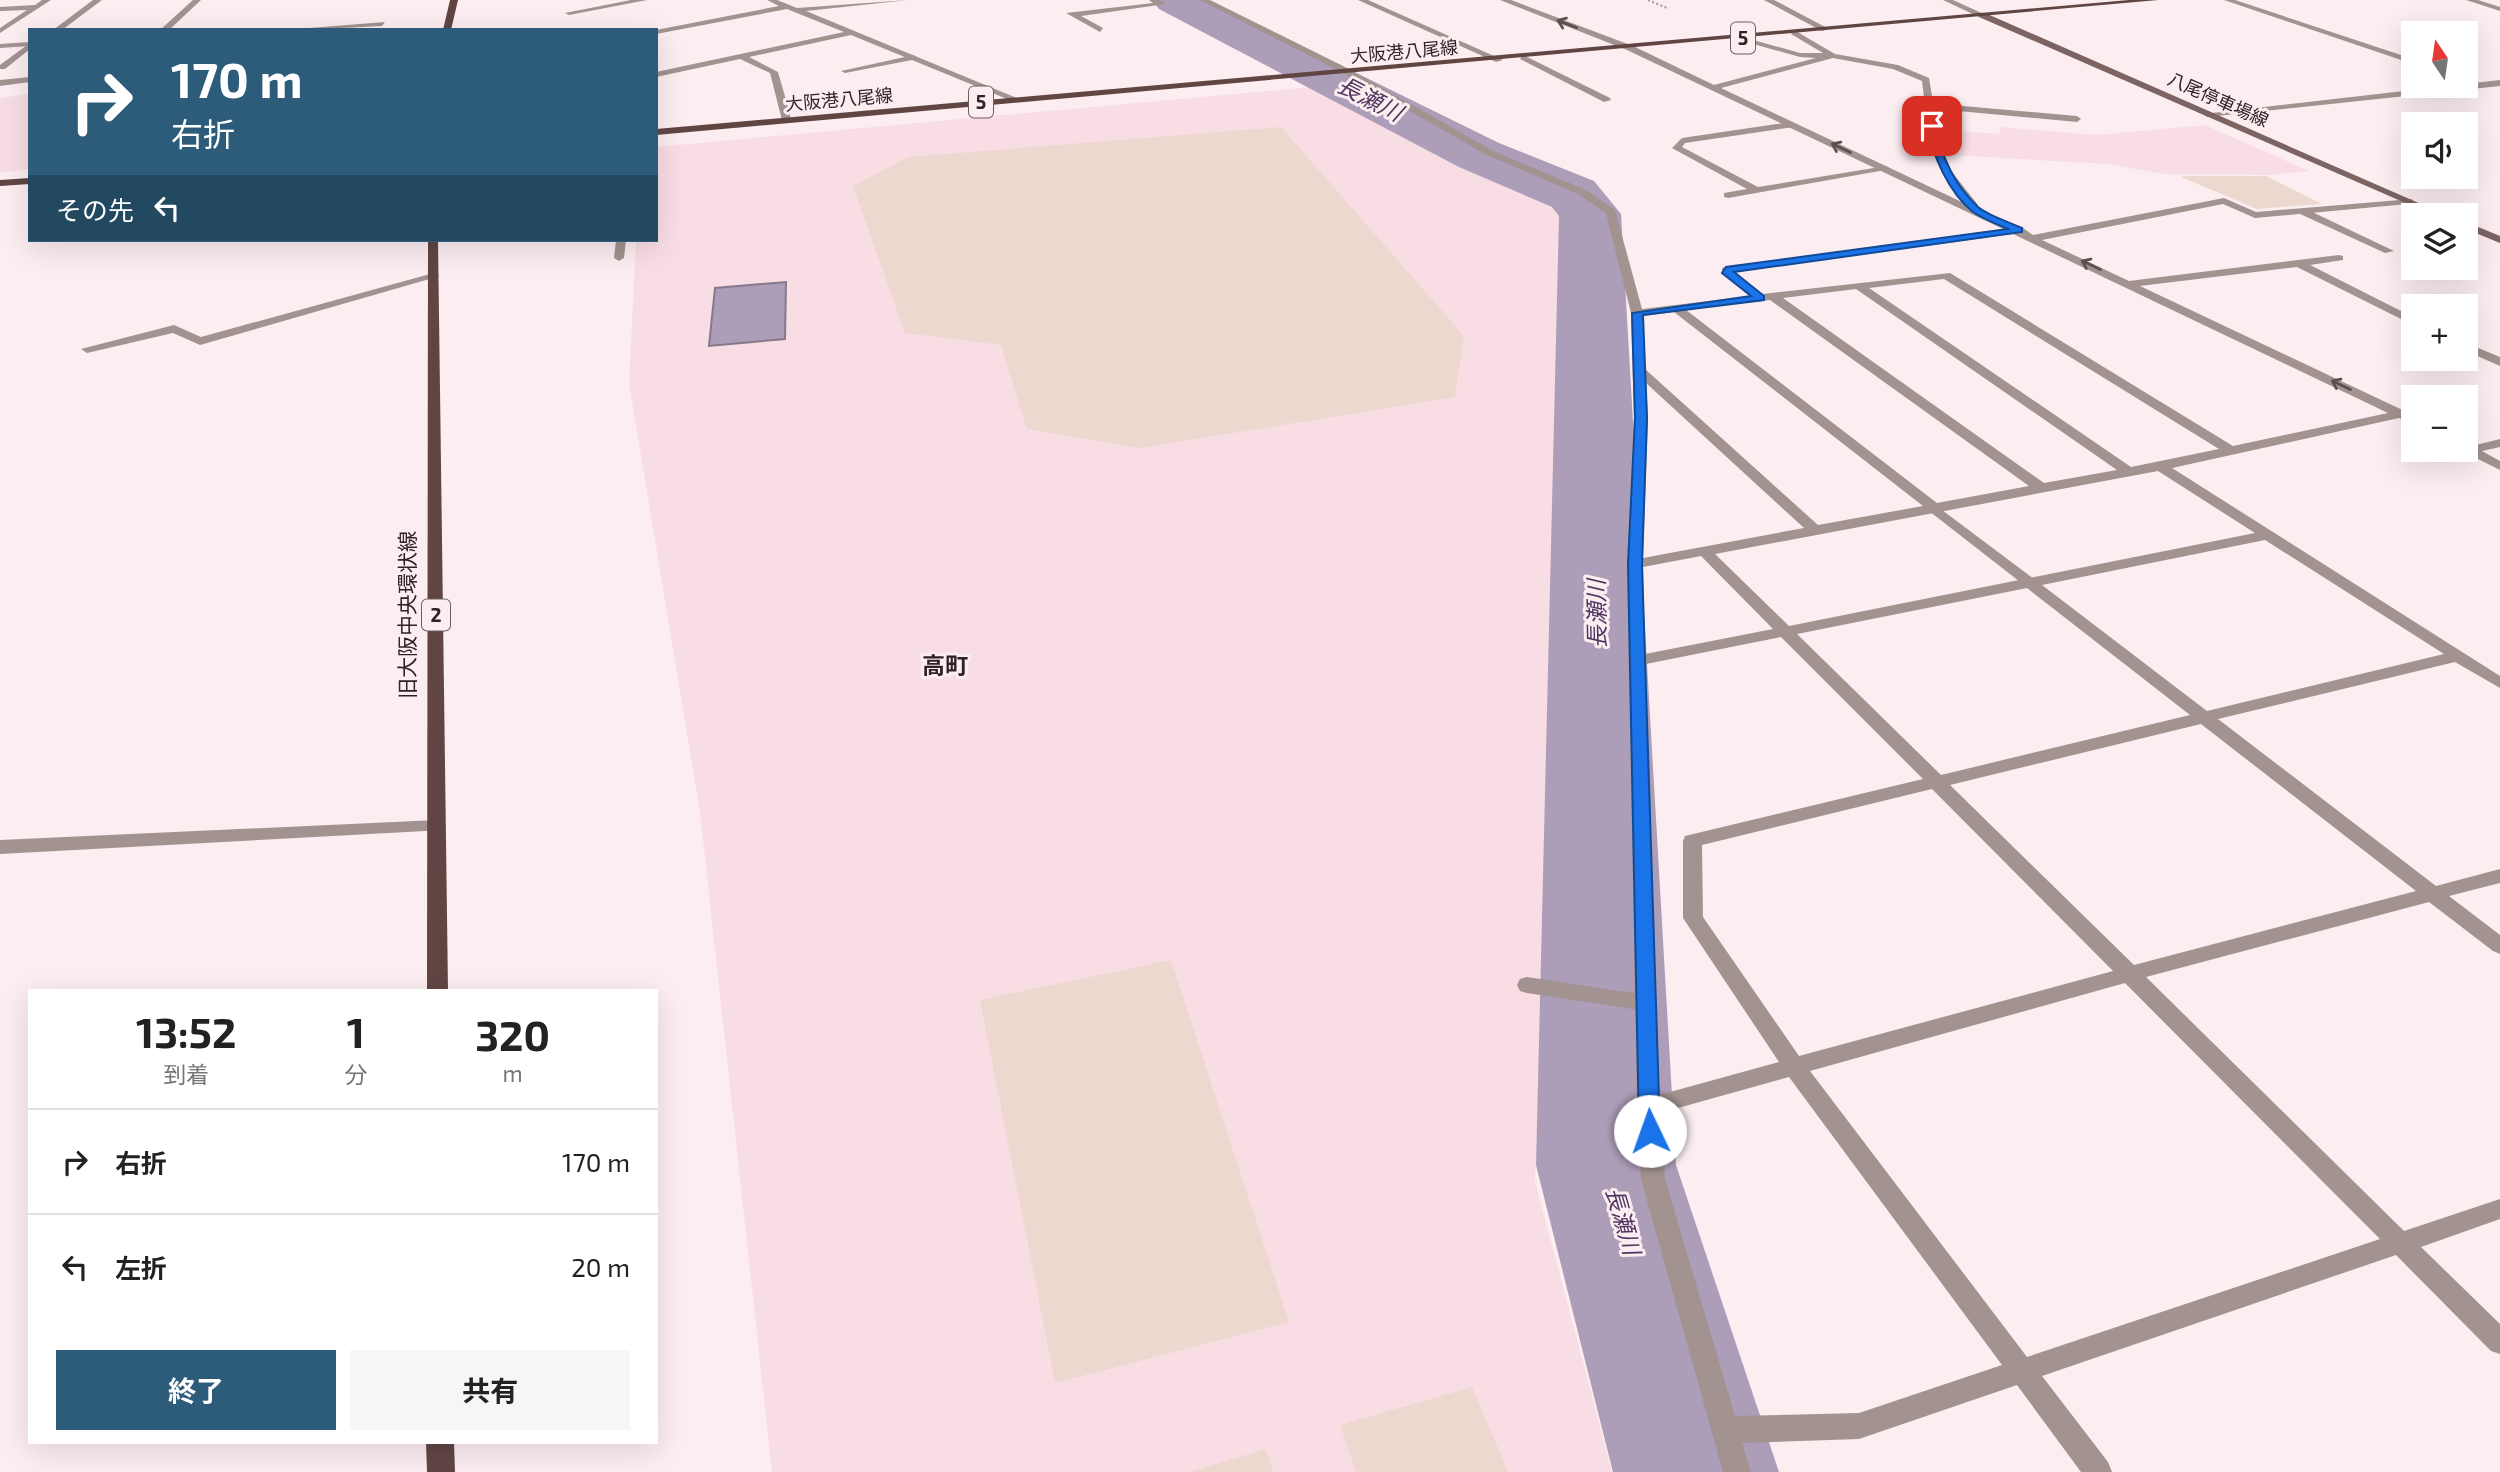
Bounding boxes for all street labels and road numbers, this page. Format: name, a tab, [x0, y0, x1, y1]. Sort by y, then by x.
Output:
road number: 5	[1731, 22, 1755, 54]
street label: 大阪港八尾線	[1349, 35, 1459, 67]
street label: 八尾停車場線	[2165, 67, 2272, 131]
street label: 大阪港八尾線	[784, 83, 894, 115]
road number: 5	[969, 86, 993, 118]
street label: 旧大阪中央環状線	[394, 531, 419, 699]
road number: 2	[422, 600, 450, 630]

